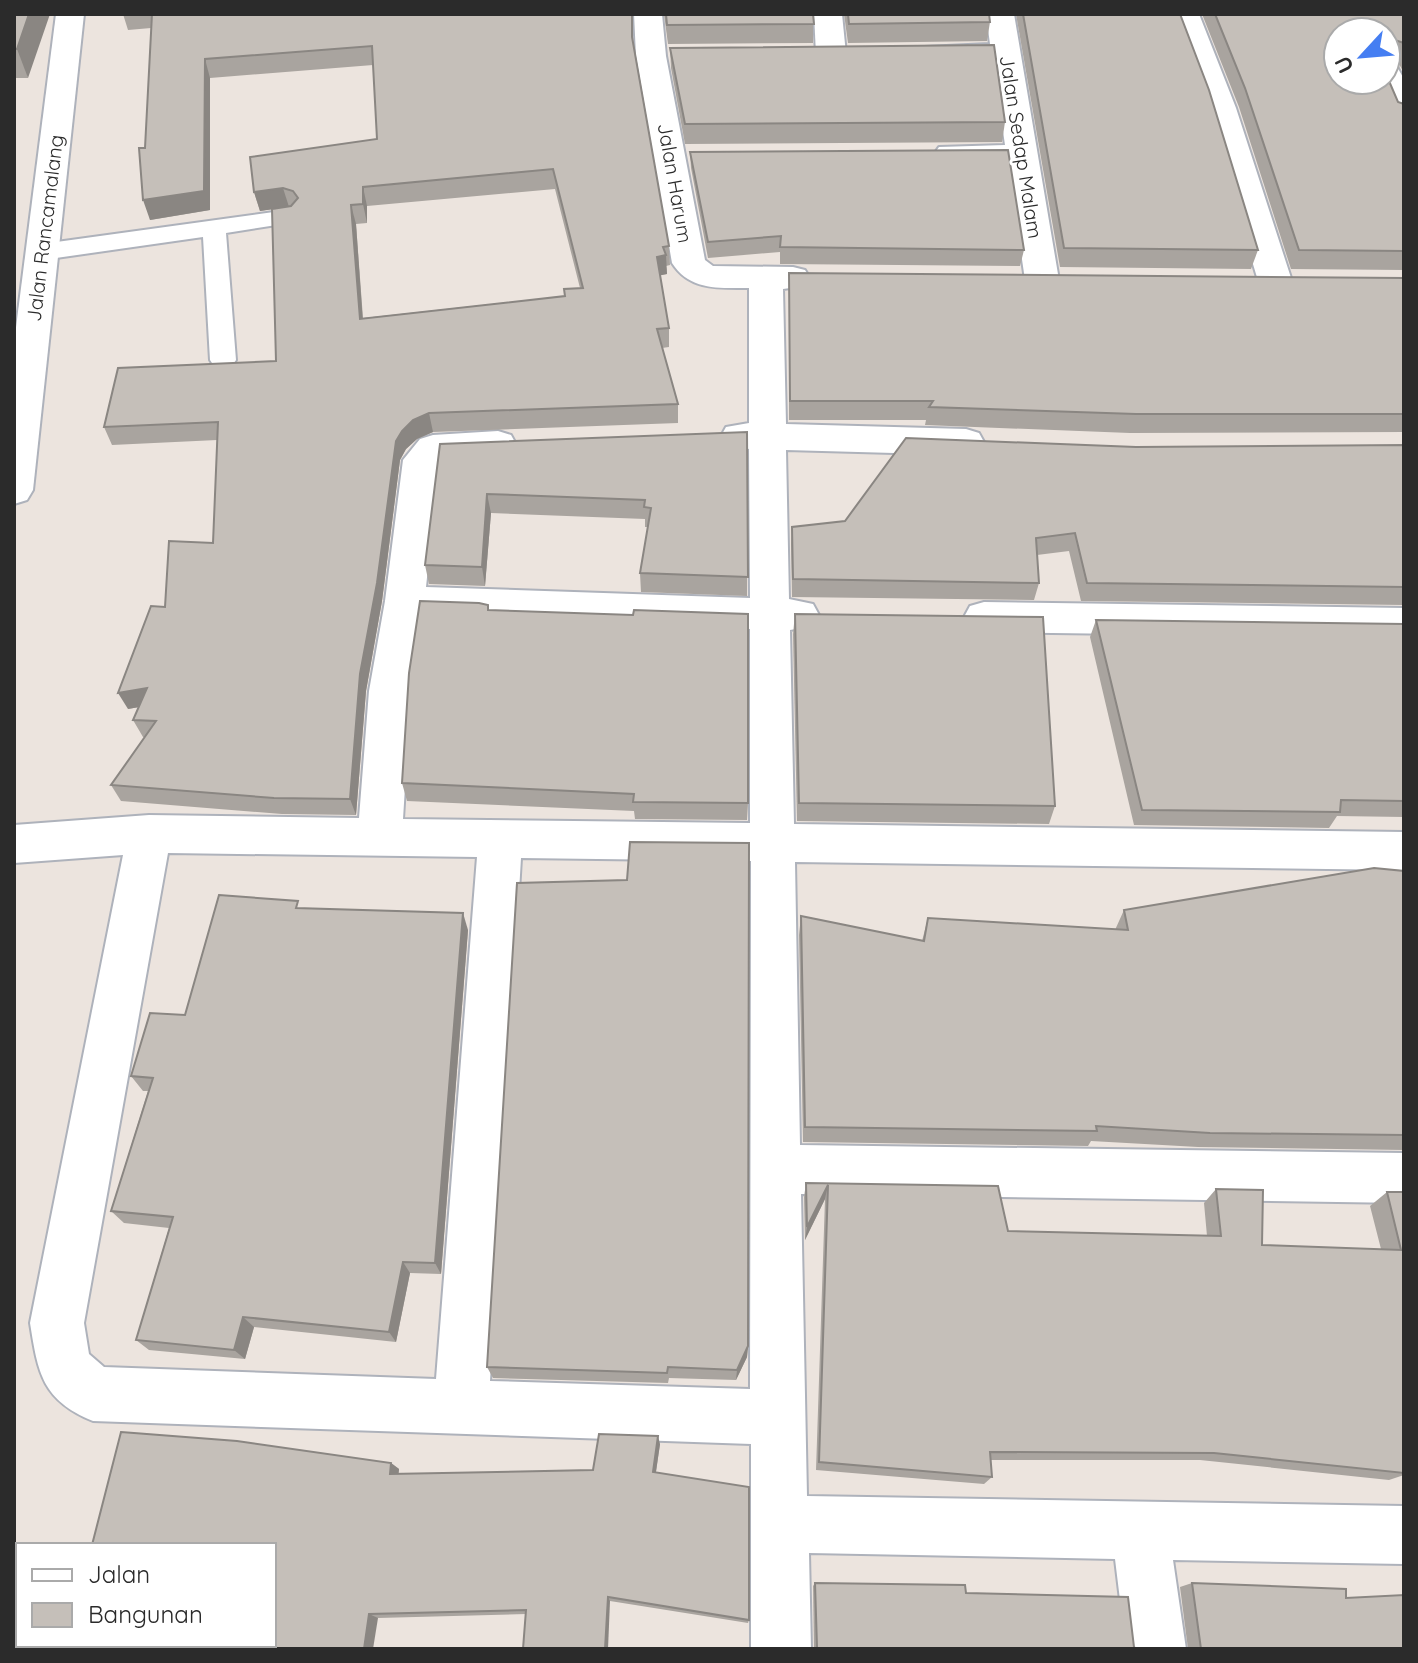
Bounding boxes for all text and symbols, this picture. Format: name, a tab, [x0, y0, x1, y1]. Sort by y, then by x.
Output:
north arrow	[1322, 16, 1402, 96]
text: U	[1328, 52, 1360, 78]
street label: Jalan Sedap Malam	[995, 53, 1048, 240]
street label: Jalan Harum	[653, 121, 698, 245]
street label: Jalan Rancamalang	[21, 133, 68, 323]
legend	[16, 1543, 276, 1647]
text: Jalan	[88, 1559, 150, 1589]
text: Bangunan	[88, 1599, 203, 1629]

